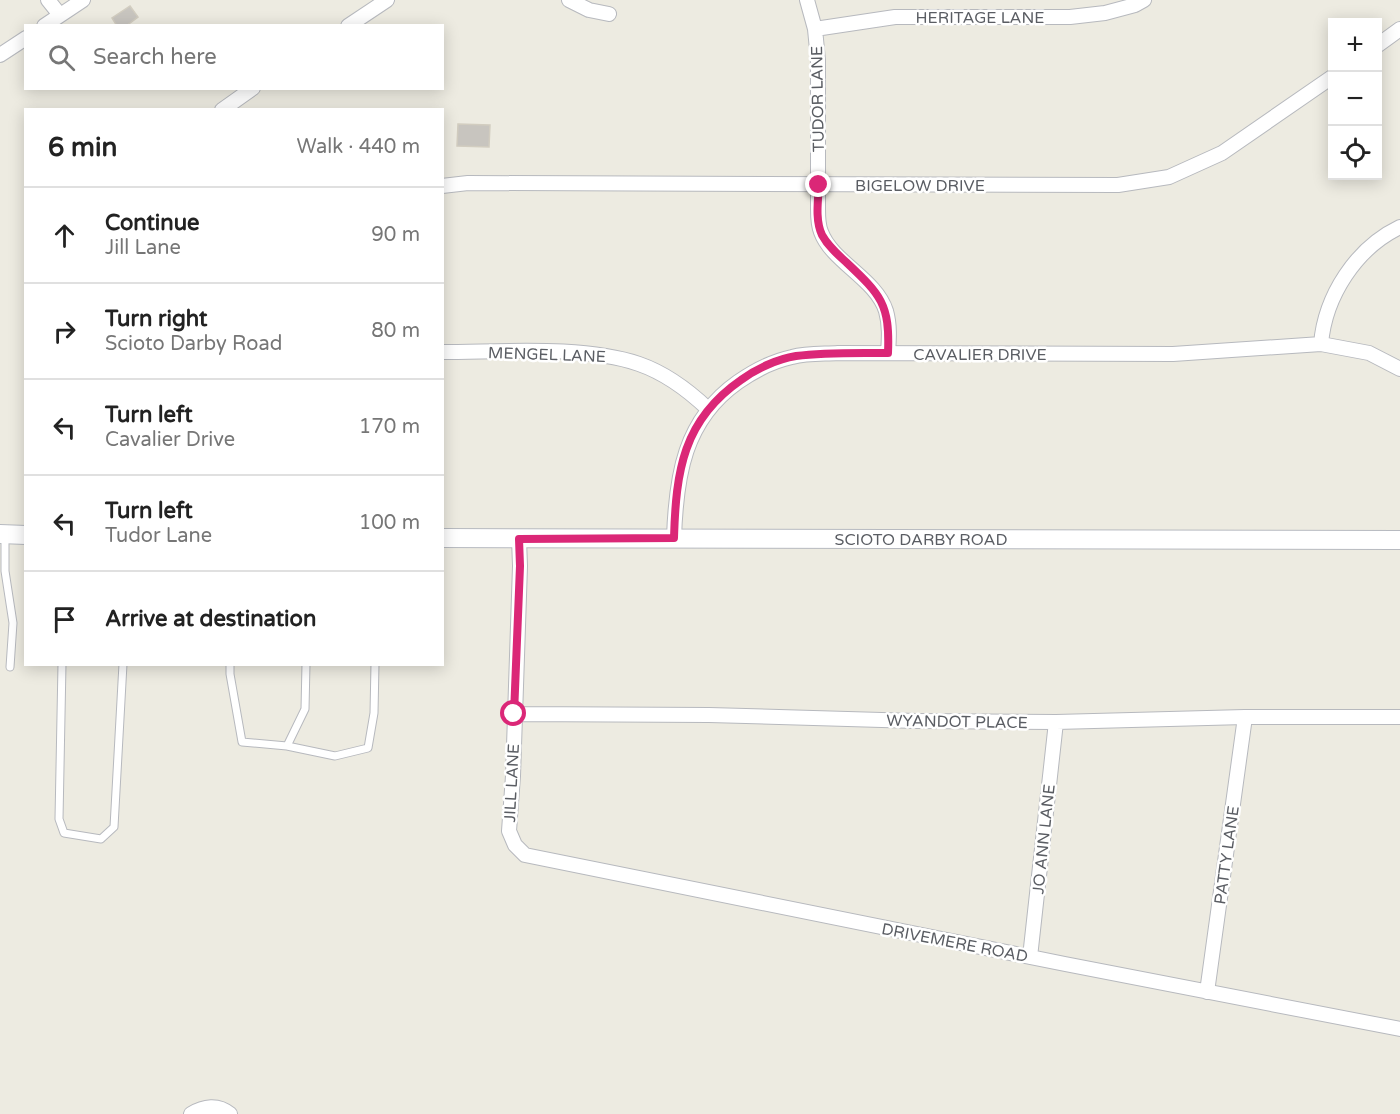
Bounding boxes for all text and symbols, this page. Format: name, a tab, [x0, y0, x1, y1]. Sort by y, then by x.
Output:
street label: HERITAGE LANE	[915, 8, 1045, 28]
map controls	[1328, 18, 1382, 180]
button: +	[1328, 18, 1382, 72]
search box	[24, 24, 444, 90]
icon: search	[45, 41, 78, 74]
text: Search here	[93, 44, 217, 70]
street label: TUDOR LANE	[807, 46, 829, 152]
button: −	[1328, 72, 1382, 126]
button: locate	[1328, 126, 1382, 180]
text: 6 min	[48, 132, 117, 163]
text: Walk · 440 m	[297, 135, 420, 159]
route end	[805, 171, 831, 197]
street label: BIGELOW DRIVE	[855, 176, 985, 196]
text: Continue	[105, 210, 200, 236]
icon: ahead	[48, 219, 81, 252]
text: 90 m	[371, 223, 420, 247]
text: Jill Lane	[105, 236, 181, 260]
text: Turn right	[105, 306, 207, 332]
icon: right	[48, 315, 81, 348]
text: 80 m	[371, 319, 420, 343]
text: Scioto Darby Road	[105, 332, 282, 356]
street label: MENGEL LANE	[488, 343, 606, 367]
street label: CAVALIER DRIVE	[913, 345, 1047, 365]
text: Turn left	[105, 402, 193, 428]
icon: left	[48, 411, 81, 444]
text: 170 m	[359, 415, 420, 439]
text: Cavalier Drive	[105, 428, 235, 452]
text: Turn left	[105, 498, 193, 524]
icon: left	[48, 507, 81, 540]
text: 100 m	[359, 511, 420, 535]
text: Tudor Lane	[105, 524, 212, 548]
street label: SCIOTO DARBY ROAD	[835, 530, 1007, 550]
icon: arrive	[48, 603, 81, 636]
text: Arrive at destination	[105, 606, 316, 632]
route start	[500, 700, 526, 726]
street label: WYANDOT PLACE	[886, 711, 1028, 733]
street label: JILL LANE	[500, 743, 524, 823]
street label: JO ANN LANE	[1028, 783, 1060, 895]
street label: PATTY LANE	[1210, 805, 1244, 906]
street label: DRIVEMERE ROAD	[880, 919, 1030, 967]

